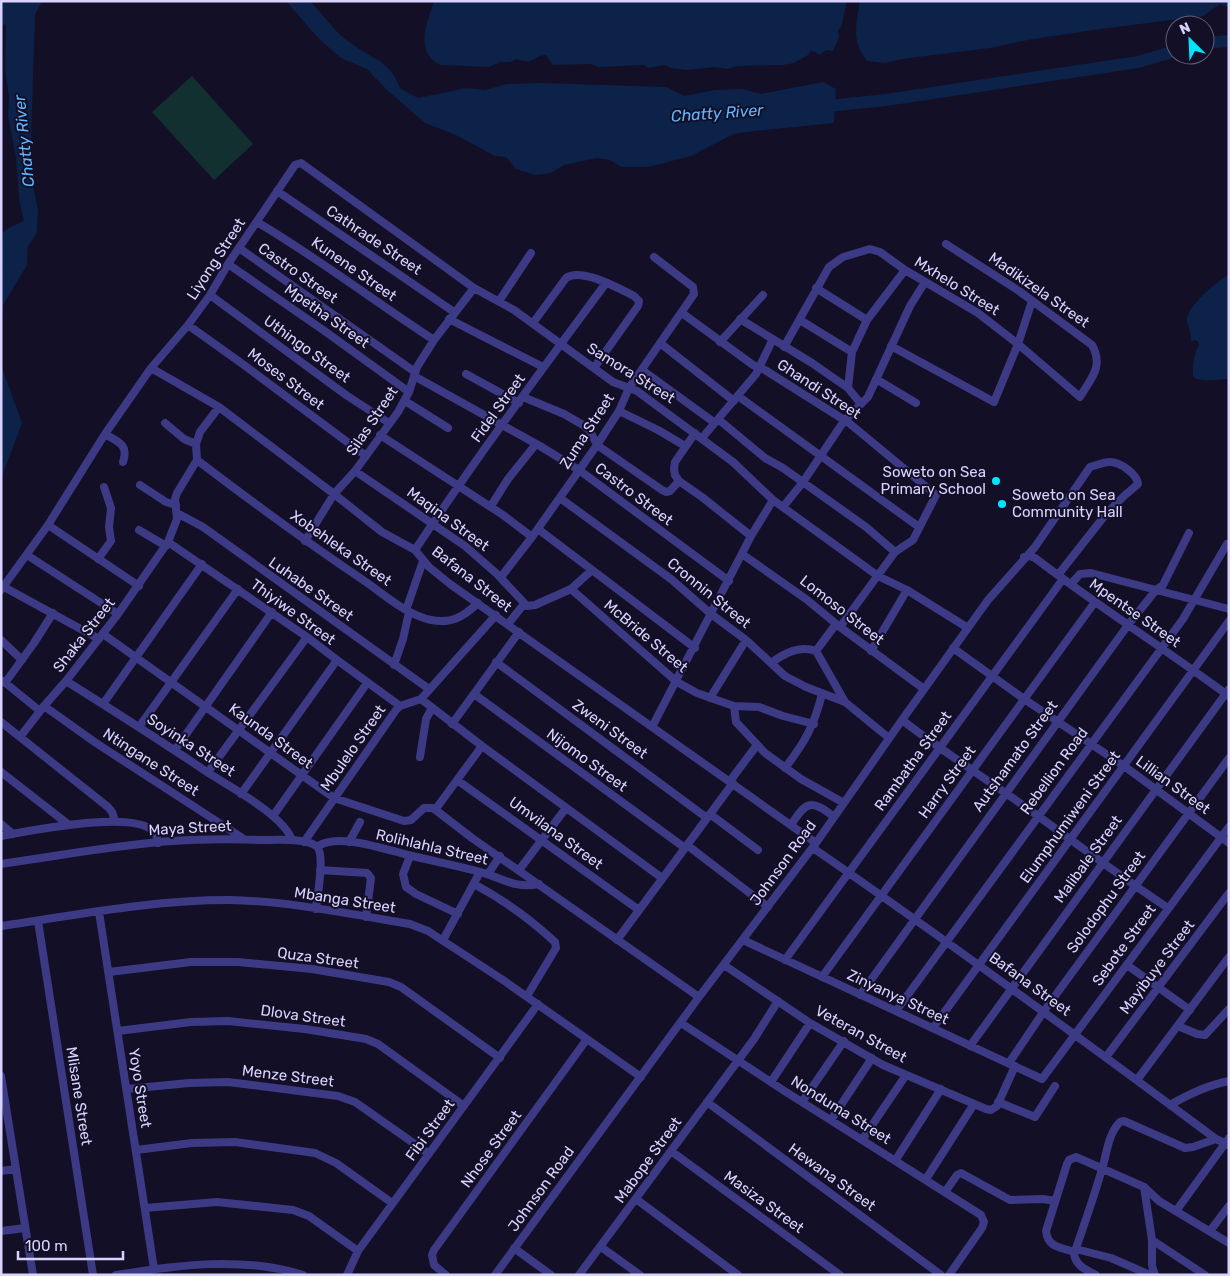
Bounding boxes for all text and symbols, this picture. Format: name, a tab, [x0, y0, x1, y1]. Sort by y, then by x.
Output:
north arrow	[1165, 15, 1215, 65]
text: N	[1177, 19, 1193, 38]
water label: Chatty River	[10, 93, 38, 188]
water label: Chatty River	[670, 100, 765, 126]
street label: Cathrade Street	[323, 201, 425, 279]
street label: Liyong Street	[183, 215, 249, 303]
street label: Kunene Street	[308, 233, 400, 305]
street label: Castro Street	[255, 239, 341, 307]
street label: Madikizela Street	[985, 248, 1093, 332]
street label: Mxhelo Street	[911, 253, 1003, 319]
street label: Mpetha Street	[281, 280, 373, 352]
street label: Uthingo Street	[260, 311, 354, 387]
street label: Samora Street	[584, 339, 678, 407]
street label: Moses Street	[244, 344, 328, 414]
street label: Ghandi Street	[774, 355, 864, 423]
street label: Fidel Street	[467, 370, 529, 446]
street label: Silas Street	[342, 383, 402, 459]
street label: Zuma Street	[556, 390, 618, 472]
street label: Castro Street	[591, 459, 677, 529]
place label: Soweto on Sea Primary School	[881, 463, 986, 498]
marker: Soweto on Sea Primary School	[990, 475, 1002, 487]
street label: Maqina Street	[403, 483, 493, 555]
place label: Soweto on Sea Community Hall	[1012, 486, 1123, 521]
marker: Soweto on Sea Community Hall	[996, 498, 1008, 510]
street label: Xobehleka Street	[287, 506, 395, 590]
street label: Bafana Street	[428, 542, 516, 616]
street label: Luhabe Street	[265, 553, 357, 625]
street label: Cronnin Street	[664, 554, 754, 632]
street label: Lomoso Street	[796, 571, 888, 649]
street label: Thiyiwe Street	[247, 575, 339, 649]
street label: Mpentse Street	[1086, 575, 1184, 651]
street label: Shaka Street	[49, 594, 119, 676]
street label: McBride Street	[600, 596, 692, 676]
street label: Zweni Street	[569, 696, 651, 762]
street label: Autshamato Street	[969, 697, 1061, 815]
street label: Kaunda Street	[225, 699, 317, 773]
street label: Mbulelo Street	[317, 701, 389, 795]
street label: Rambatha Street	[871, 708, 955, 814]
street label: Soyinka Street	[144, 710, 239, 780]
street label: Ntingane Street	[100, 724, 202, 800]
street label: Rebellion Road	[1016, 724, 1092, 818]
street label: Nijomo Street	[543, 725, 631, 795]
street label: Harry Street	[915, 742, 979, 822]
street label: Elumphumiweni Street	[1016, 747, 1124, 887]
street label: Lillian Street	[1132, 752, 1214, 818]
street label: Umvilana Street	[505, 793, 607, 873]
street label: Malibale Street	[1050, 812, 1126, 906]
street label: Maya Street	[148, 817, 232, 839]
street label: Johnson Road	[746, 817, 820, 909]
street label: Rolihlahla Street	[374, 825, 490, 869]
street label: Solodophu Street	[1063, 847, 1149, 957]
street label: Mbanga Street	[293, 883, 397, 917]
street label: Sebote Street	[1088, 901, 1160, 989]
street label: Mayibuye Street	[1116, 916, 1198, 1018]
street label: Quza Street	[276, 943, 360, 973]
street label: Bafana Street	[986, 948, 1074, 1020]
street label: Zinyanya Street	[844, 966, 952, 1028]
street label: Dlova Street	[259, 1001, 347, 1031]
street label: Veteran Street	[812, 1001, 910, 1067]
street label: Mlisane Street	[62, 1045, 96, 1147]
street label: Yoyo Street	[125, 1047, 155, 1129]
street label: Menze Street	[241, 1061, 335, 1091]
street label: Nonduma Street	[788, 1072, 895, 1148]
street label: Fibi Street	[402, 1095, 459, 1164]
street label: Nhose Street	[457, 1107, 525, 1191]
street label: Mabope Street	[611, 1113, 685, 1207]
street label: Hewana Street	[785, 1139, 879, 1215]
street label: Johnson Road	[504, 1143, 578, 1235]
street label: Masiza Street	[721, 1167, 808, 1237]
scale bar	[18, 1228, 122, 1260]
text: 100 m	[25, 1237, 67, 1255]

